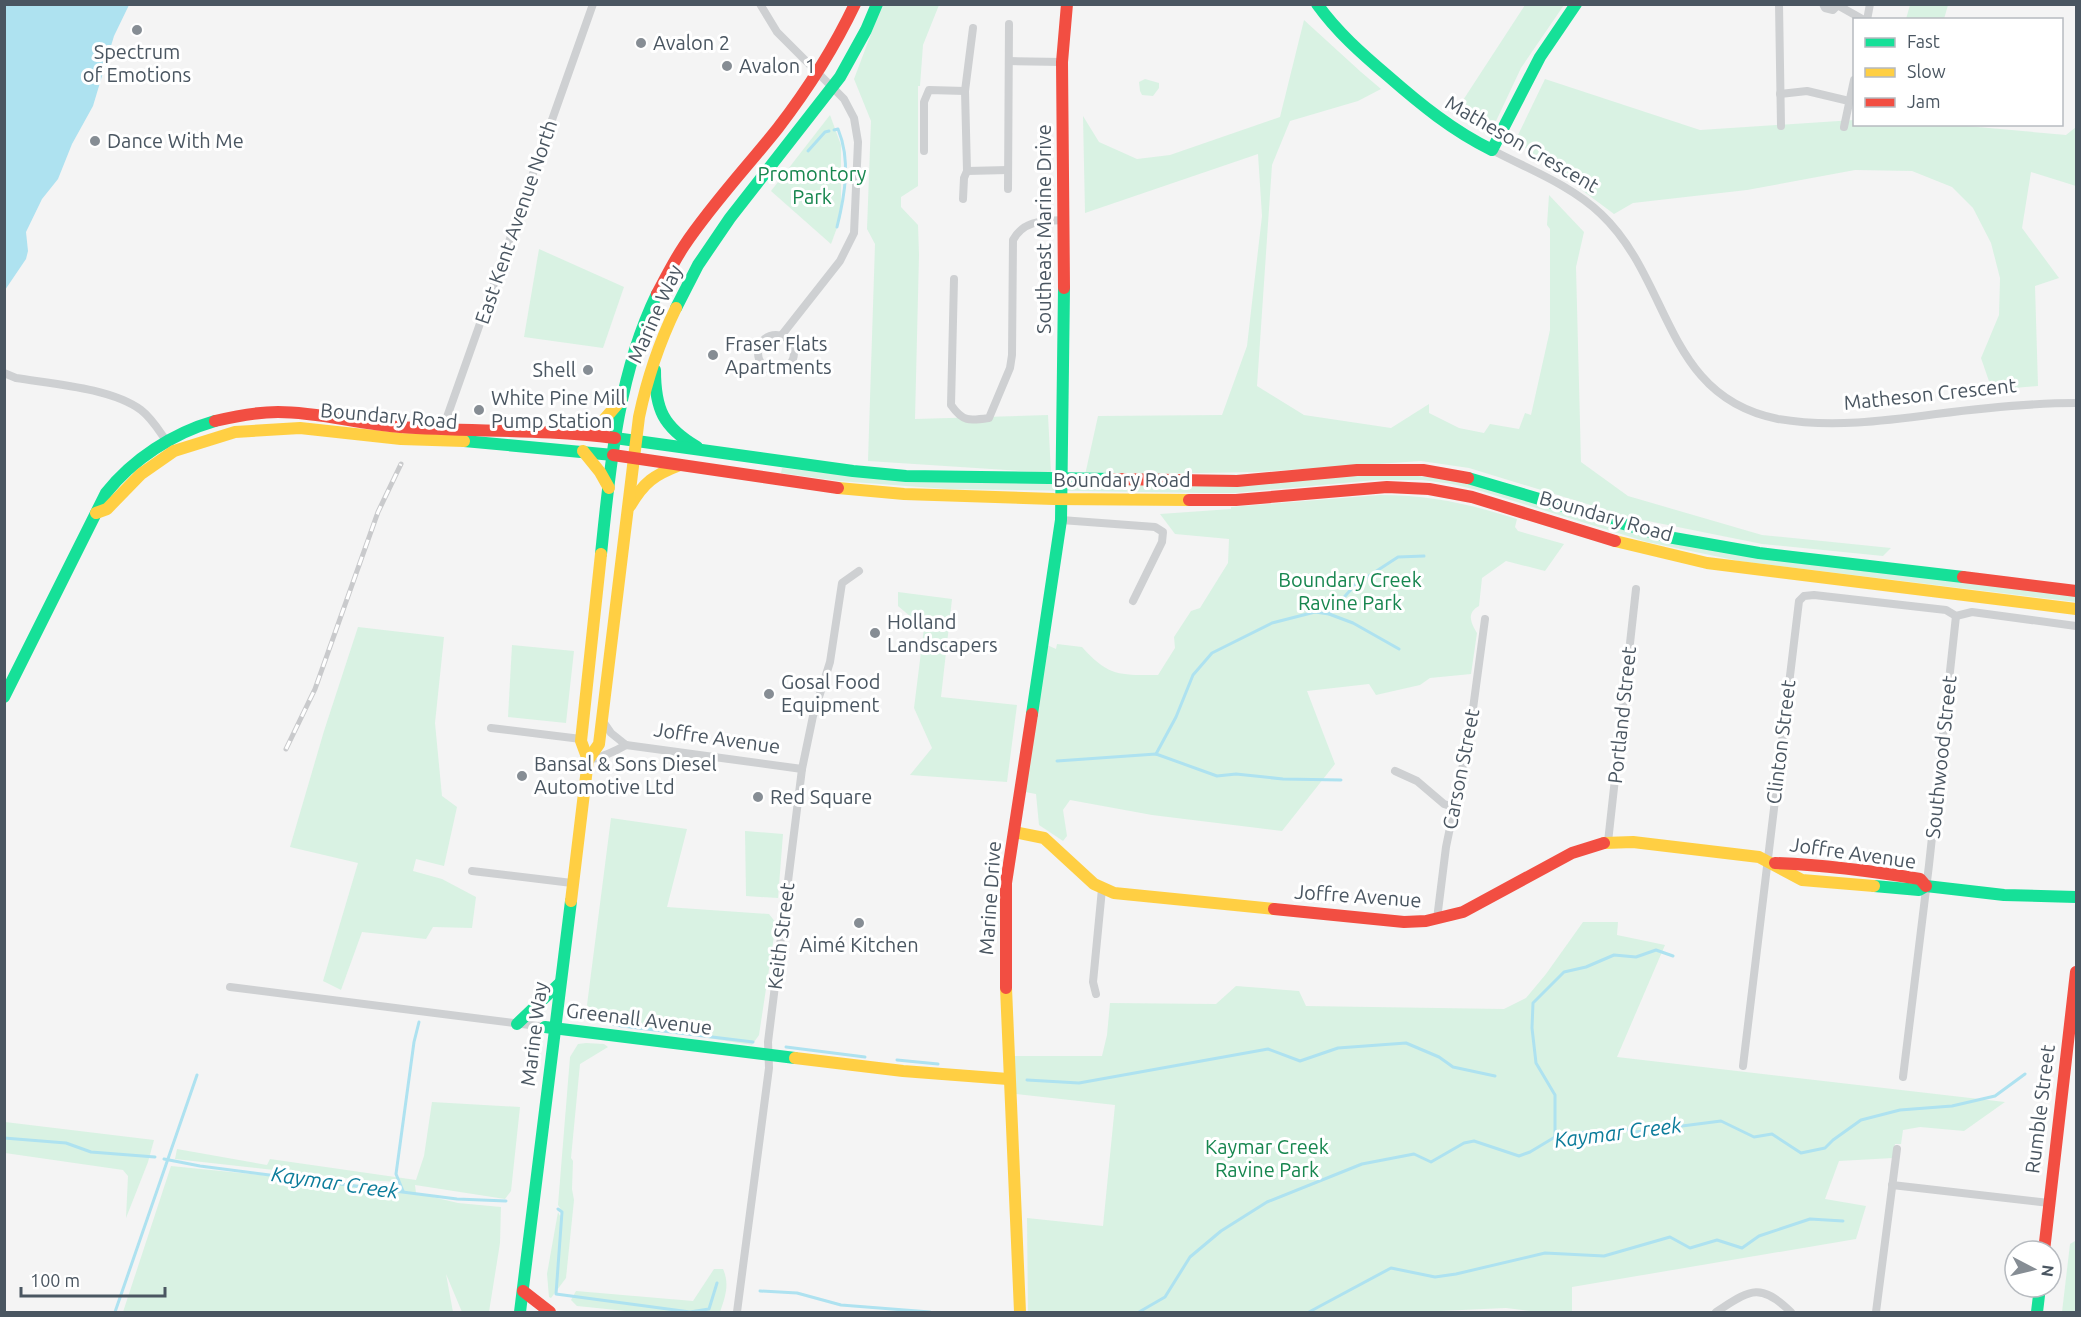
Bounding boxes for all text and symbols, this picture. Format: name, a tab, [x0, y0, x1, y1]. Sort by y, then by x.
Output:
legend	[1853, 18, 2063, 126]
marker: Spectrum of Emotions	[130, 23, 144, 37]
place label: Avalon 2	[653, 31, 730, 54]
text: Fast	[1907, 31, 1940, 51]
marker: Avalon 2	[634, 36, 648, 50]
place label: Spectrum of Emotions	[83, 40, 191, 86]
place label: Avalon 1	[739, 54, 816, 77]
marker: Avalon 1	[720, 59, 734, 73]
text: Slow	[1907, 61, 1946, 81]
street label: Matheson Crescent	[1441, 90, 1603, 197]
text: Jam	[1907, 91, 1941, 111]
street label: East Kent Avenue North	[470, 117, 561, 327]
street label: Southeast Marine Drive	[1032, 124, 1055, 334]
place label: Dance With Me	[107, 129, 244, 152]
marker: Dance With Me	[88, 134, 102, 148]
park label: Promontory Park	[758, 162, 867, 208]
street label: Marine Way	[623, 261, 687, 366]
place label: Fraser Flats Apartments	[725, 332, 832, 378]
marker: Fraser Flats Apartments	[706, 348, 720, 362]
place label: Shell	[533, 358, 576, 381]
marker: Shell	[581, 363, 595, 377]
street label: Matheson Crescent	[1842, 373, 2018, 414]
place label: White Pine Mill Pump Station	[491, 386, 626, 432]
street label: Boundary Road	[320, 398, 459, 433]
marker: White Pine Mill Pump Station	[472, 403, 486, 417]
street label: Boundary Road	[1053, 468, 1191, 491]
street label: Boundary Road	[1537, 486, 1675, 546]
park label: Boundary Creek Ravine Park	[1278, 568, 1422, 614]
place label: Holland Landscapers	[887, 610, 998, 656]
marker: Holland Landscapers	[868, 626, 882, 640]
street label: Portland Street	[1603, 645, 1640, 785]
place label: Gosal Food Equipment	[781, 670, 880, 716]
street label: Southwood Street	[1921, 674, 1961, 840]
street label: Clinton Street	[1761, 678, 1800, 805]
marker: Gosal Food Equipment	[762, 687, 776, 701]
street label: Carson Street	[1438, 707, 1483, 831]
street label: Joffre Avenue	[652, 717, 782, 758]
place label: Bansal & Sons Diesel Automotive Ltd	[534, 752, 717, 798]
marker: Bansal & Sons Diesel Automotive Ltd	[515, 769, 529, 783]
place label: Red Square	[770, 785, 872, 808]
marker: Red Square	[751, 790, 765, 804]
street label: Joffre Avenue	[1788, 832, 1918, 873]
street label: Marine Drive	[974, 840, 1005, 956]
street label: Joffre Avenue	[1294, 880, 1422, 911]
street label: Keith Street	[763, 881, 798, 991]
marker: Aimé Kitchen	[852, 916, 866, 930]
place label: Aimé Kitchen	[799, 933, 919, 956]
street label: Marine Way	[516, 980, 551, 1088]
street label: Greenall Avenue	[565, 998, 713, 1039]
street label: Rumble Street	[2020, 1043, 2059, 1175]
water label: Kaymar Creek	[1553, 1112, 1683, 1152]
park label: Kaymar Creek Ravine Park	[1205, 1135, 1329, 1181]
water label: Kaymar Creek	[270, 1161, 401, 1203]
north arrow	[2003, 1239, 2063, 1299]
scale bar	[21, 1260, 165, 1298]
text: N	[2038, 1264, 2058, 1278]
text: 100 m	[30, 1270, 80, 1290]

